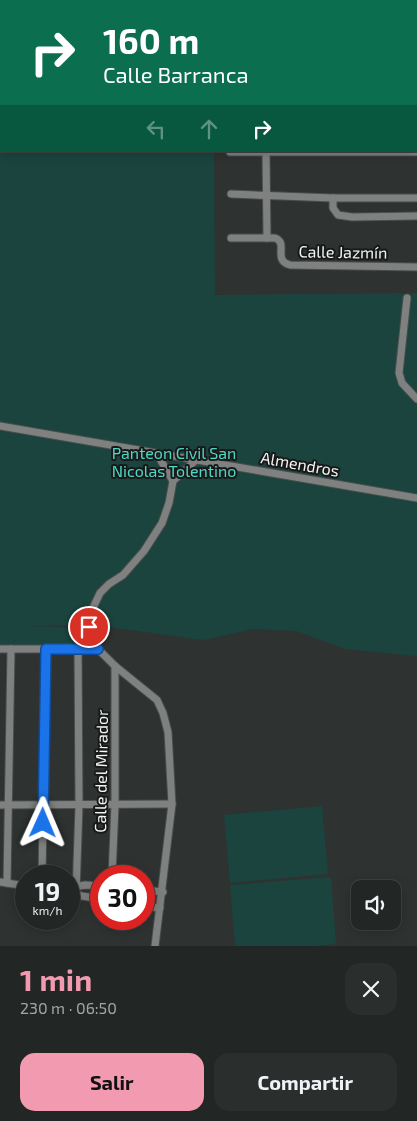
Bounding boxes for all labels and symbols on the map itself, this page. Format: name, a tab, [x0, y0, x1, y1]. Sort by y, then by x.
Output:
street label: Calle Jazmín	[298, 241, 388, 262]
park label: Panteon Civil San Nicolas Tolentino	[112, 443, 236, 480]
street label: Almendros	[259, 447, 341, 480]
pin	[68, 606, 110, 648]
street label: Calle del Mirador	[90, 709, 111, 833]
position arrow	[16, 796, 68, 848]
speed limit sign: 30	[90, 865, 155, 930]

